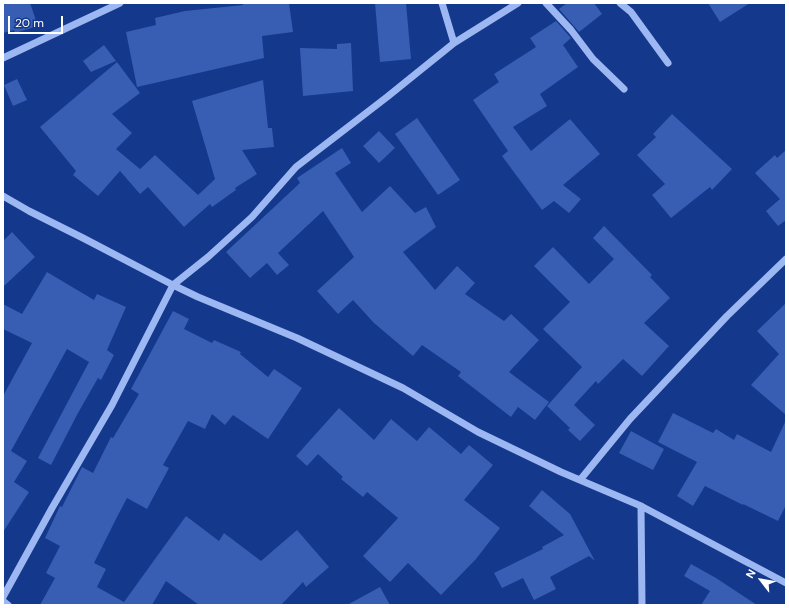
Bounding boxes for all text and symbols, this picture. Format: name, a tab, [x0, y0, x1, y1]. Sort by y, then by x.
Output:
scale bar	[10, 8, 65, 34]
text: 20 m	[15, 15, 44, 31]
north arrow	[741, 560, 781, 600]
text: N	[743, 567, 759, 581]

